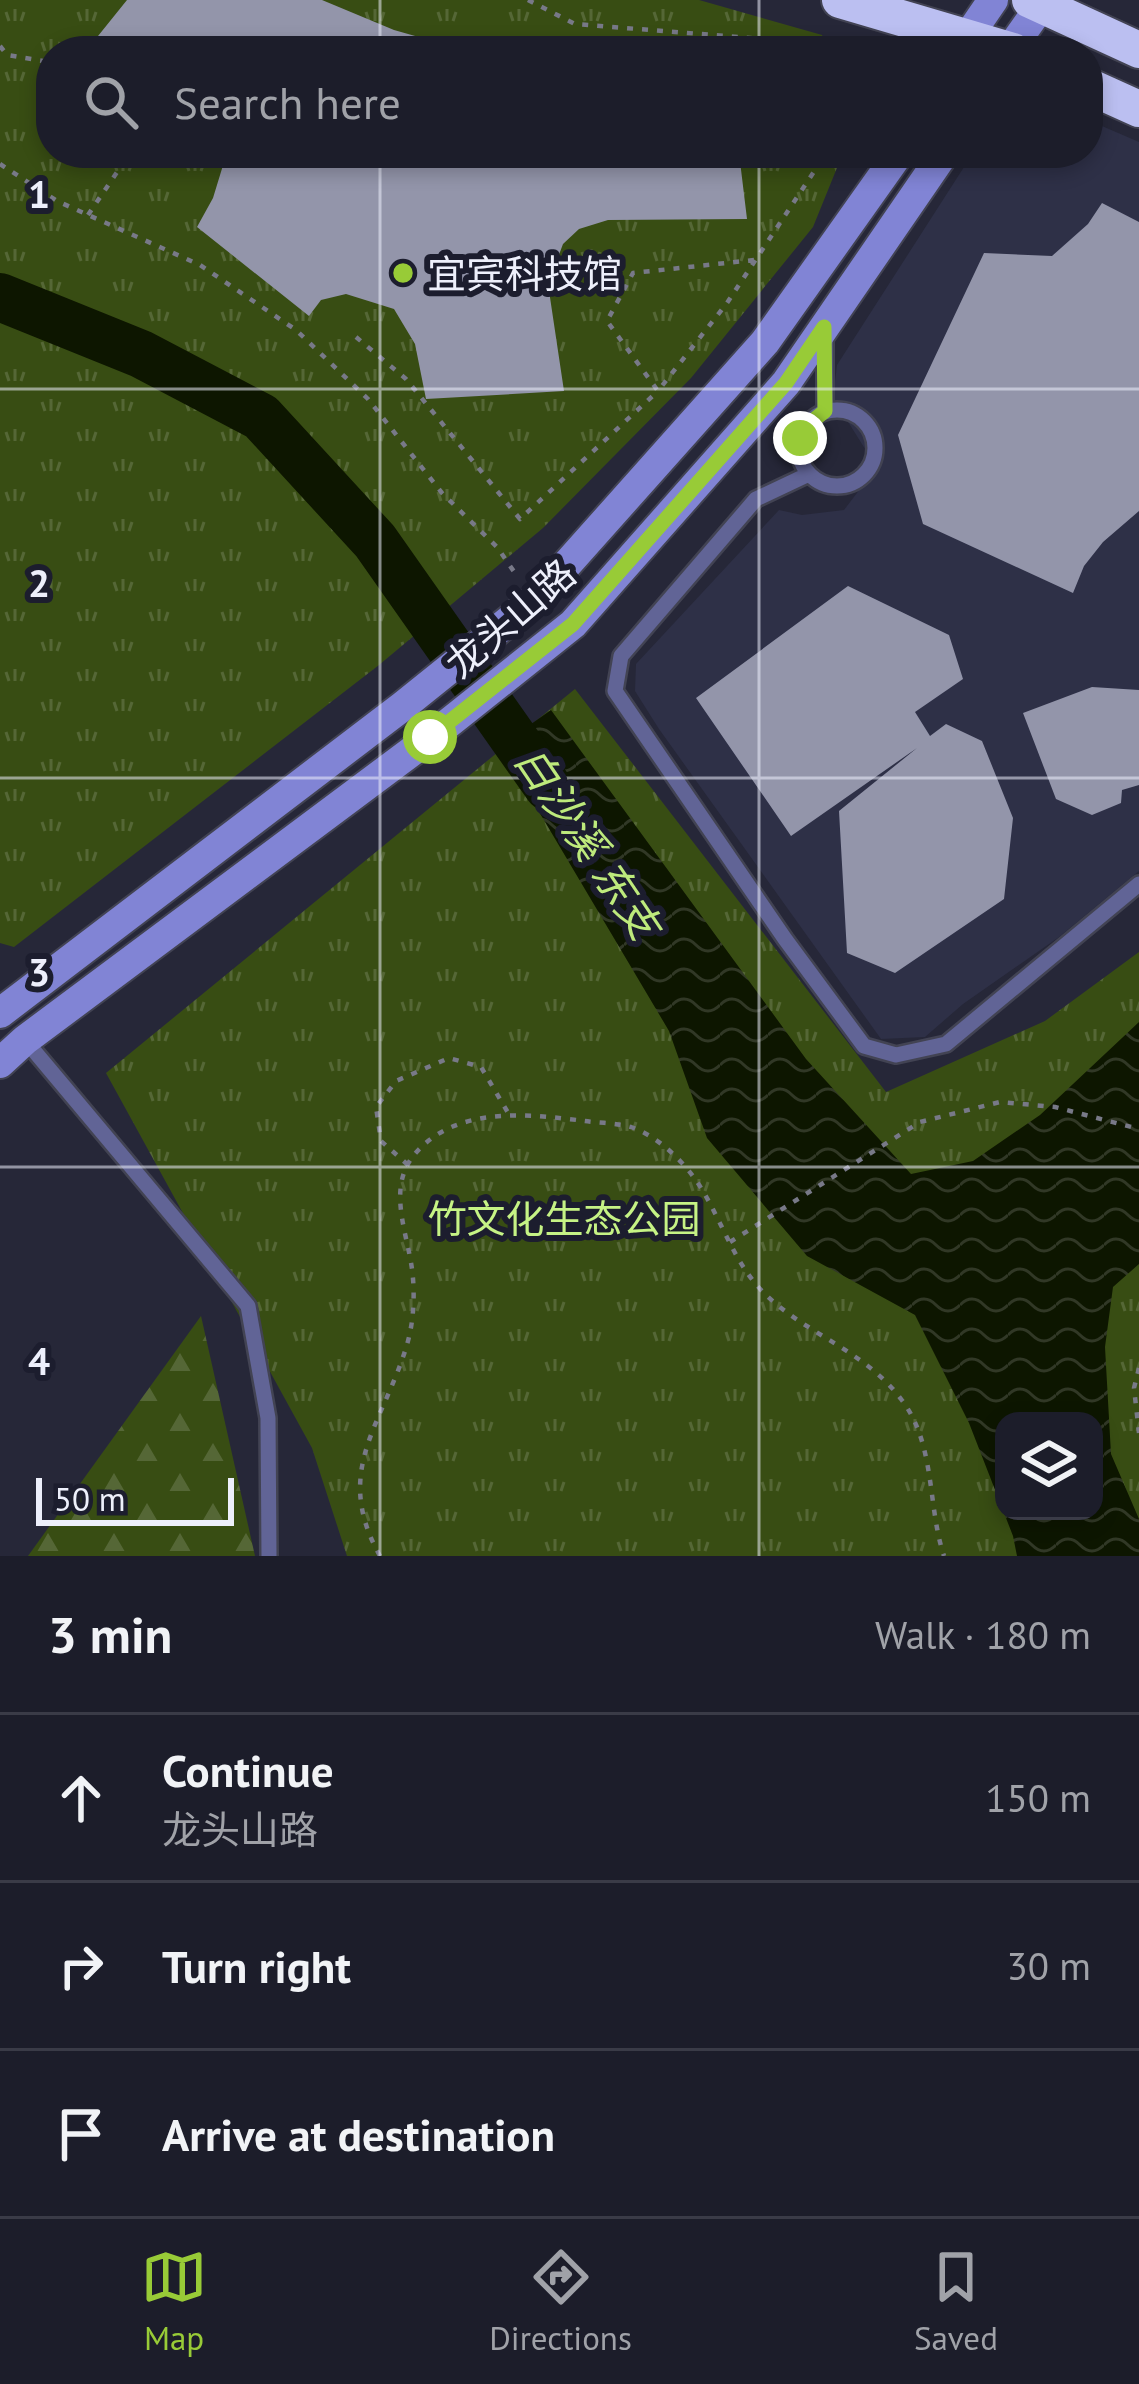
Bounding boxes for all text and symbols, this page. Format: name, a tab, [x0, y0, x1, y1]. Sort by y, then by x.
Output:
search box	[36, 36, 1103, 168]
icon: search	[78, 69, 144, 135]
text: Search here	[174, 73, 401, 131]
text: 1	[28, 168, 50, 219]
place label: 宜宾科技馆	[427, 248, 622, 299]
marker: 宜宾科技馆	[390, 260, 416, 286]
route end	[773, 411, 827, 465]
street label: 龙头山路	[434, 548, 586, 688]
text: 2	[28, 557, 50, 608]
route start	[403, 710, 457, 764]
water label: 白沙溪 东支	[503, 735, 675, 952]
text: 3	[28, 946, 50, 997]
park label: 竹文化生态公园	[427, 1193, 701, 1244]
text: 4	[28, 1335, 50, 1386]
map controls	[995, 1412, 1103, 1520]
button: layers	[995, 1412, 1103, 1520]
scale bar	[36, 1472, 234, 1525]
text: 50 m	[54, 1477, 126, 1520]
text: 3 min	[48, 1601, 172, 1667]
text: Walk · 180 m	[875, 1609, 1091, 1660]
text: Continue	[162, 1741, 334, 1799]
icon: ahead	[48, 1765, 114, 1831]
text: 150 m	[985, 1772, 1091, 1823]
text: 龙头山路	[162, 1804, 318, 1855]
icon: right	[48, 1933, 114, 1999]
text: Turn right	[162, 1937, 351, 1995]
text: 30 m	[1006, 1940, 1091, 1991]
icon: arrive	[48, 2101, 114, 2167]
text: Arrive at destination	[162, 2105, 555, 2163]
tab: Map	[141, 2244, 207, 2359]
tab: Directions	[489, 2244, 632, 2359]
tab: Saved	[914, 2244, 998, 2359]

